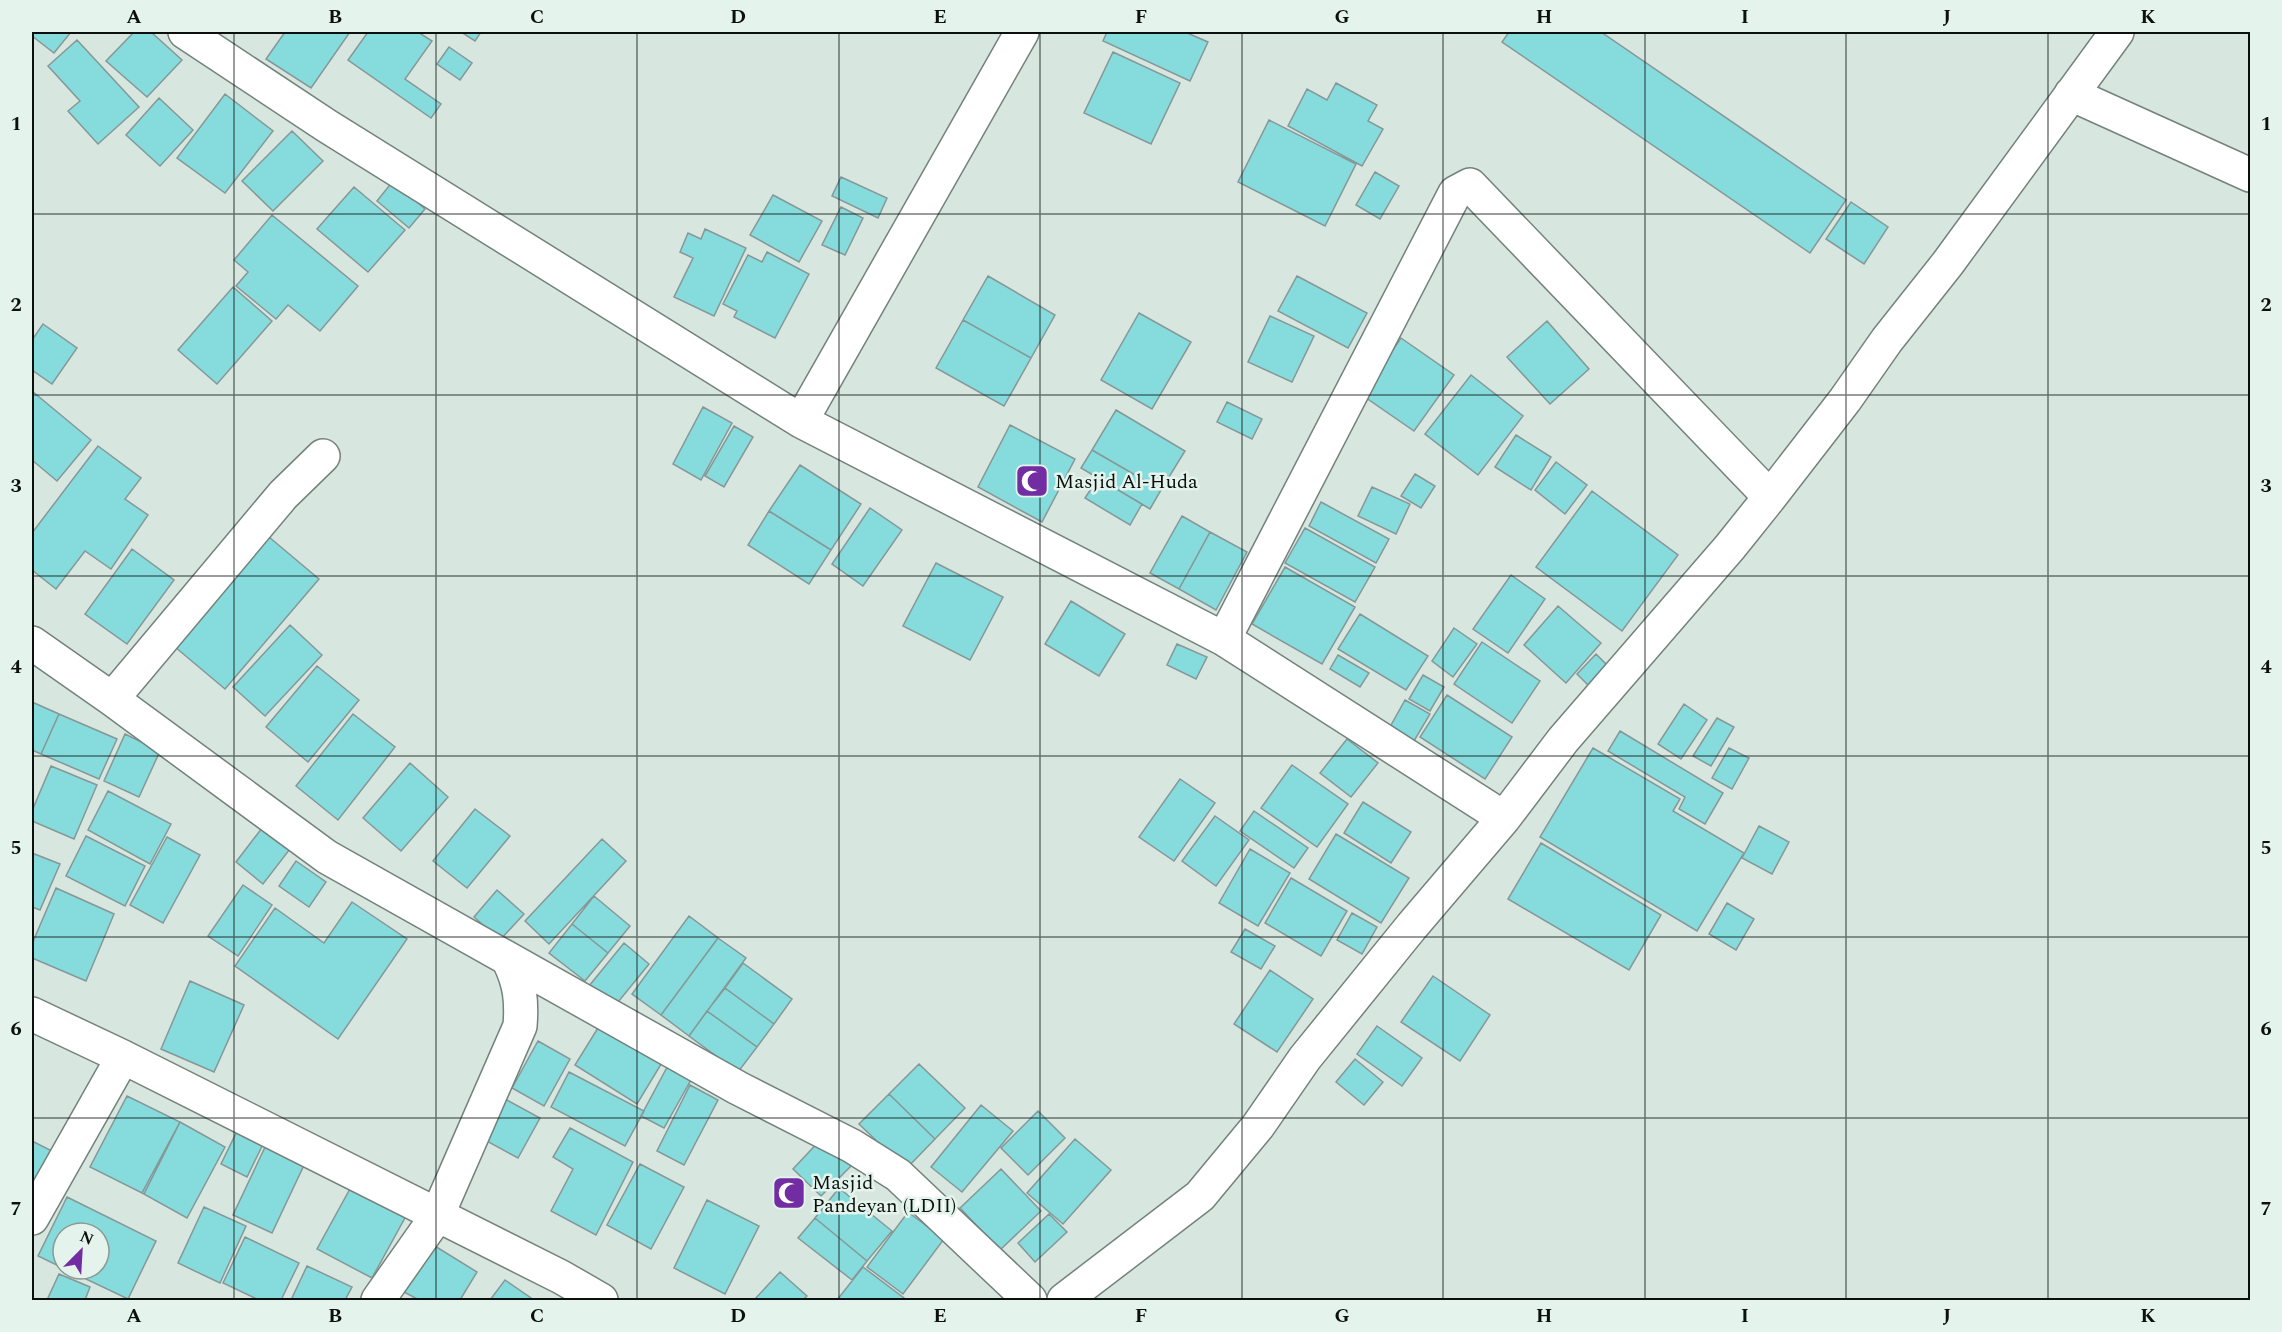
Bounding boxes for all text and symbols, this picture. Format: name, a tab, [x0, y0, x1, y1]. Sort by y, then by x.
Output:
text: A	[126, 2, 142, 32]
text: B	[328, 2, 342, 32]
text: C	[530, 2, 544, 32]
text: D	[730, 2, 746, 32]
text: E	[933, 2, 947, 32]
text: F	[1135, 2, 1147, 32]
text: G	[1334, 2, 1350, 32]
text: H	[1536, 2, 1552, 32]
text: I	[1741, 2, 1749, 32]
text: J	[1943, 2, 1951, 32]
text: K	[2140, 2, 2156, 32]
text: 1	[10, 109, 22, 139]
text: 1	[2260, 109, 2272, 139]
text: 2	[10, 290, 22, 320]
text: 2	[2260, 290, 2272, 320]
mosque icon: Masjid Al-Huda	[1014, 463, 1050, 499]
place label: Masjid Al-Huda	[1055, 467, 1198, 497]
text: 3	[10, 471, 22, 501]
text: 3	[2260, 471, 2272, 501]
text: 4	[10, 652, 22, 682]
text: 4	[2260, 652, 2272, 682]
text: 5	[10, 833, 22, 863]
text: 5	[2260, 833, 2272, 863]
text: 6	[10, 1014, 22, 1044]
text: 6	[2260, 1014, 2272, 1044]
place label: Masjid Pandeyan (LDII)	[812, 1168, 956, 1221]
mosque icon: Masjid Pandeyan (LDII)	[771, 1175, 807, 1211]
text: 7	[10, 1194, 22, 1224]
text: 7	[2260, 1194, 2272, 1224]
north arrow	[51, 1221, 111, 1281]
text: N	[76, 1225, 98, 1252]
text: A	[126, 1301, 142, 1331]
text: B	[328, 1301, 342, 1331]
text: C	[530, 1301, 544, 1331]
text: D	[730, 1301, 746, 1331]
text: E	[933, 1301, 947, 1331]
text: F	[1135, 1301, 1147, 1331]
text: G	[1334, 1301, 1350, 1331]
text: H	[1536, 1301, 1552, 1331]
text: I	[1741, 1301, 1749, 1331]
text: J	[1943, 1301, 1951, 1331]
text: K	[2140, 1301, 2156, 1331]

